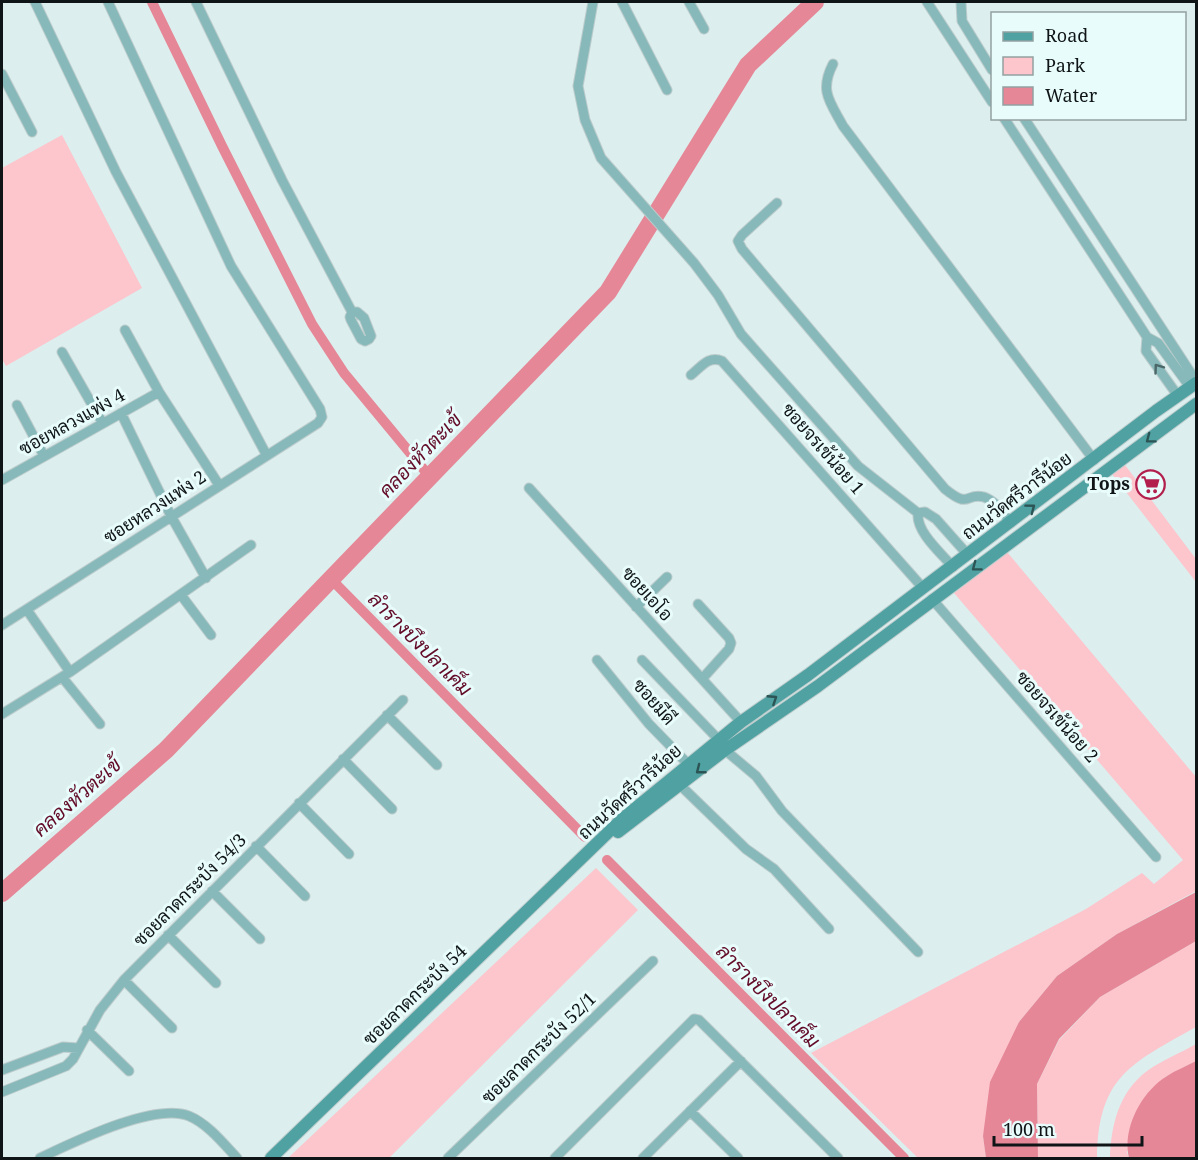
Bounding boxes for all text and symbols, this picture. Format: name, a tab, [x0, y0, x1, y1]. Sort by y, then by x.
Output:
legend	[991, 12, 1186, 120]
text: Road	[1045, 23, 1088, 47]
text: Park	[1045, 53, 1085, 77]
text: Water	[1045, 83, 1098, 107]
one-way arrow	[1154, 363, 1165, 374]
street label: ซอยหลวงแพ่ง 4	[14, 382, 129, 460]
street label: ซอยจรเข้น้อย 1	[777, 397, 870, 499]
water label: คลองหัวตะเข้	[372, 403, 470, 503]
one-way arrow	[1145, 431, 1156, 442]
street label: ถนนวัดศรีวารีน้อย	[957, 446, 1076, 544]
street label: ซอยหลวงแพ่ง 2	[99, 464, 210, 548]
supermarket icon: Tops	[1135, 468, 1167, 500]
place label: Tops	[1088, 471, 1130, 495]
one-way arrow	[1024, 504, 1035, 515]
one-way arrow	[971, 560, 982, 571]
street label: ซอยเอโอ	[617, 561, 679, 626]
water label: ลำรางบึงปลาเค็ม	[362, 585, 479, 702]
street label: ซอยจรเข้น้อย 2	[1011, 665, 1104, 767]
street label: ซอยมีดี	[628, 673, 681, 729]
one-way arrow	[766, 695, 777, 706]
street label: ถนนวัดศรีวารีน้อย	[572, 738, 686, 844]
water label: คลองหัวตะเข้	[27, 748, 129, 842]
one-way arrow	[696, 762, 707, 773]
street label: ซอยลาดกระบัง 54/3	[128, 828, 251, 951]
water label: ลำรางบึงปลาเค็ม	[710, 937, 827, 1054]
street label: ซอยลาดกระบัง 54	[357, 939, 471, 1050]
street label: ซอยลาดกระบัง 52/1	[476, 986, 601, 1108]
scale bar	[994, 1109, 1142, 1147]
text: 100 m	[1003, 1117, 1055, 1141]

